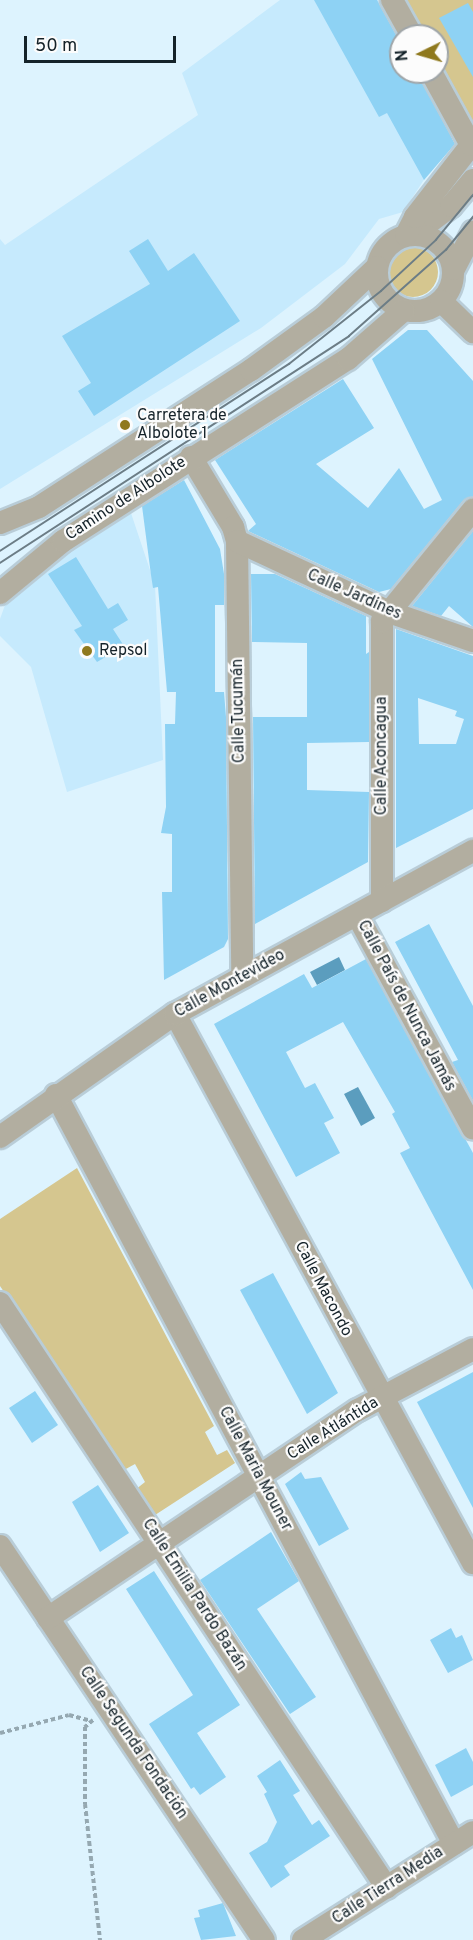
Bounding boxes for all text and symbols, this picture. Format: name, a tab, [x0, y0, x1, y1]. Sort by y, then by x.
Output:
scale bar	[27, 24, 178, 62]
north arrow	[389, 24, 449, 84]
text: 50 m	[35, 35, 77, 58]
text: N	[393, 49, 414, 62]
place label: Carretera de Albolote 1	[137, 406, 227, 444]
marker: Carretera de Albolote 1	[118, 418, 132, 432]
street label: Camino de Albolote	[62, 453, 190, 545]
street label: Calle Jardines	[304, 566, 404, 624]
place label: Repsol	[99, 641, 147, 661]
marker: Repsol	[80, 644, 94, 658]
street label: Calle Tucumán	[228, 658, 250, 764]
street label: Calle Aconcagua	[372, 696, 392, 816]
street label: Calle País de Nunca Jamás	[353, 917, 459, 1095]
street label: Calle Montevideo	[171, 946, 289, 1022]
street label: Calle Macondo	[290, 1238, 356, 1340]
street label: Calle Atlántida	[284, 1393, 382, 1465]
street label: Calle Maria Mouner	[214, 1404, 296, 1534]
street label: Calle Emilia Pardo Bazán	[138, 1515, 250, 1675]
street label: Calle Segunda Fondación	[75, 1663, 191, 1823]
street label: Calle Tierra Media	[329, 1843, 447, 1929]

